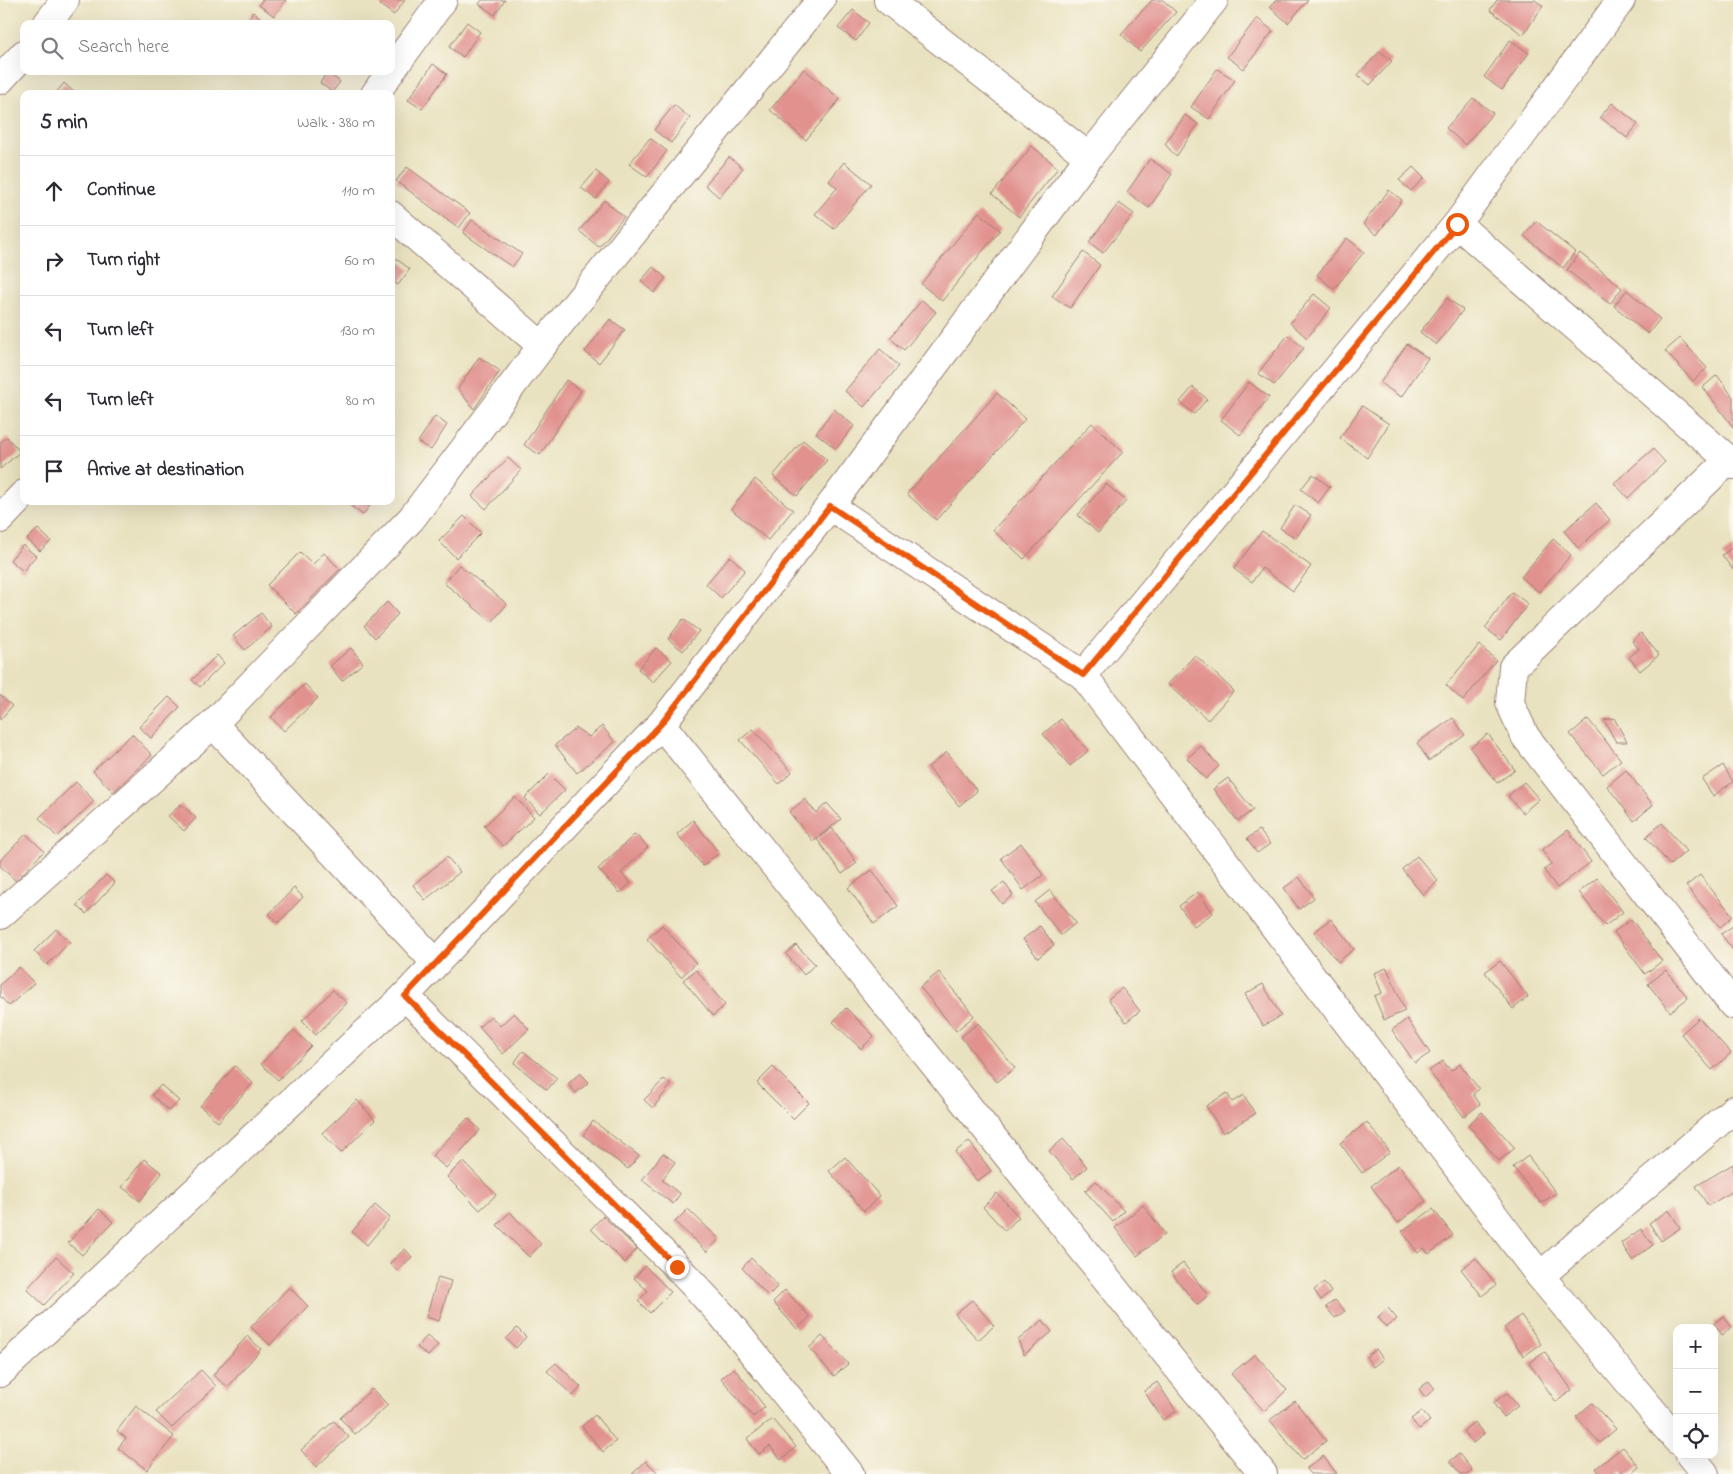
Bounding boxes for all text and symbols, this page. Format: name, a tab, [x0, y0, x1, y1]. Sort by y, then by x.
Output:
search box	[20, 20, 395, 75]
icon: search	[38, 34, 66, 62]
text: Search here	[78, 34, 169, 61]
text: 5 min	[40, 108, 88, 138]
text: Walk · 380 m	[297, 111, 375, 135]
icon: ahead	[40, 177, 68, 205]
text: Continue	[87, 177, 155, 204]
text: 110 m	[341, 179, 375, 203]
route start	[1446, 213, 1469, 236]
icon: right	[40, 247, 68, 275]
text: Turn right	[87, 247, 160, 274]
text: 60 m	[345, 249, 375, 273]
icon: left	[40, 317, 68, 345]
text: Turn left	[87, 317, 154, 344]
text: 130 m	[340, 319, 375, 343]
icon: left	[40, 387, 68, 415]
text: Turn left	[87, 387, 154, 414]
text: 80 m	[346, 389, 375, 413]
icon: arrive	[40, 457, 68, 485]
text: Arrive at destination	[87, 457, 244, 484]
route end	[666, 1256, 689, 1279]
map controls	[1673, 1324, 1718, 1459]
button: +	[1673, 1324, 1718, 1369]
button: −	[1673, 1369, 1718, 1414]
button: locate	[1673, 1414, 1718, 1459]

